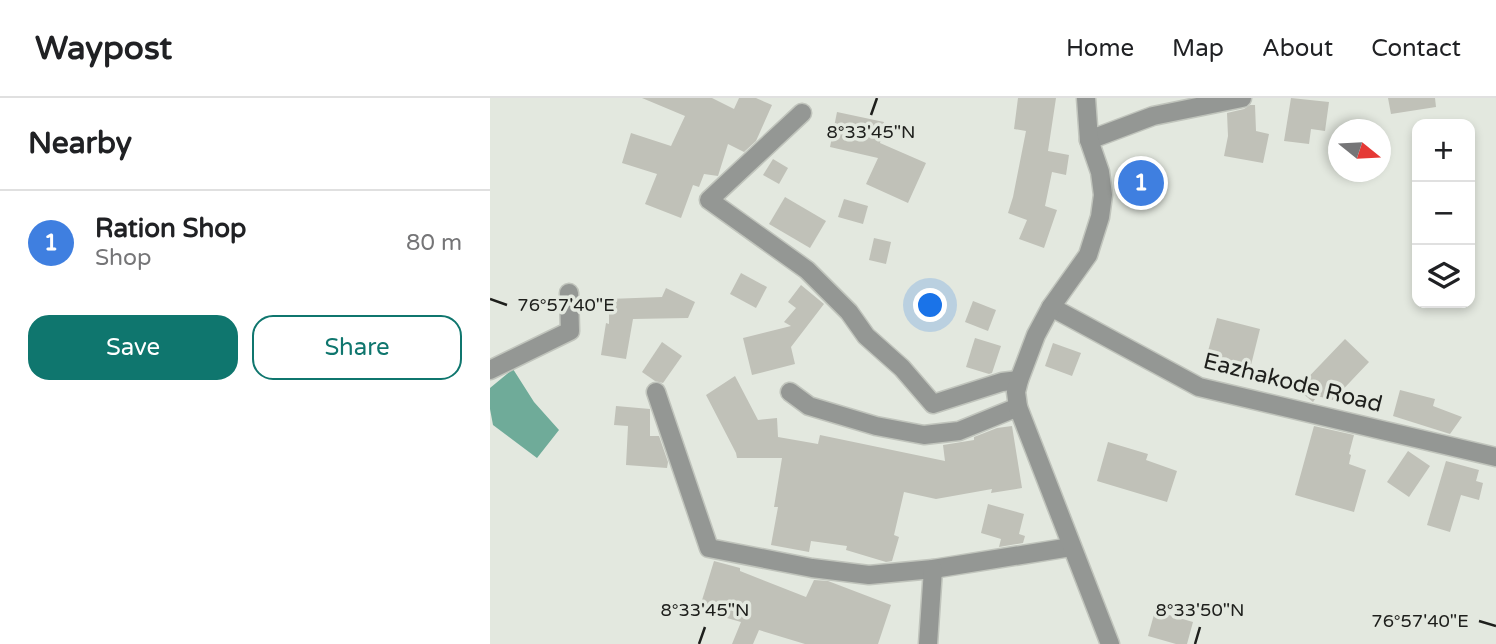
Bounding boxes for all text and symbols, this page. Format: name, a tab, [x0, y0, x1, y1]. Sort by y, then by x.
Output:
text: Waypost	[35, 29, 172, 68]
text: Home	[1066, 34, 1134, 63]
text: Map	[1172, 34, 1224, 63]
text: About	[1262, 34, 1333, 63]
text: Contact	[1371, 34, 1461, 63]
north arrow	[1328, 119, 1391, 182]
map controls	[1412, 119, 1475, 308]
button: +	[1412, 119, 1475, 182]
text: 8°33'45"N	[826, 121, 916, 143]
text: Nearby	[28, 125, 132, 162]
pin: 1	[1118, 157, 1164, 209]
button: −	[1412, 182, 1475, 245]
text: Ration Shop	[95, 213, 246, 244]
text: 1	[44, 229, 58, 257]
text: 80 m	[406, 229, 462, 257]
text: Shop	[95, 244, 152, 272]
button: layers	[1412, 245, 1475, 308]
your location	[913, 288, 947, 322]
text: 76°57'40"E	[517, 294, 615, 316]
button: Save	[28, 315, 238, 380]
button: Share	[252, 315, 462, 380]
street label: Eazhakode Road	[1200, 347, 1385, 419]
text: 8°33'45"N	[660, 599, 750, 621]
text: 8°33'50"N	[1155, 599, 1245, 621]
text: 76°57'40"E	[1371, 610, 1469, 632]

